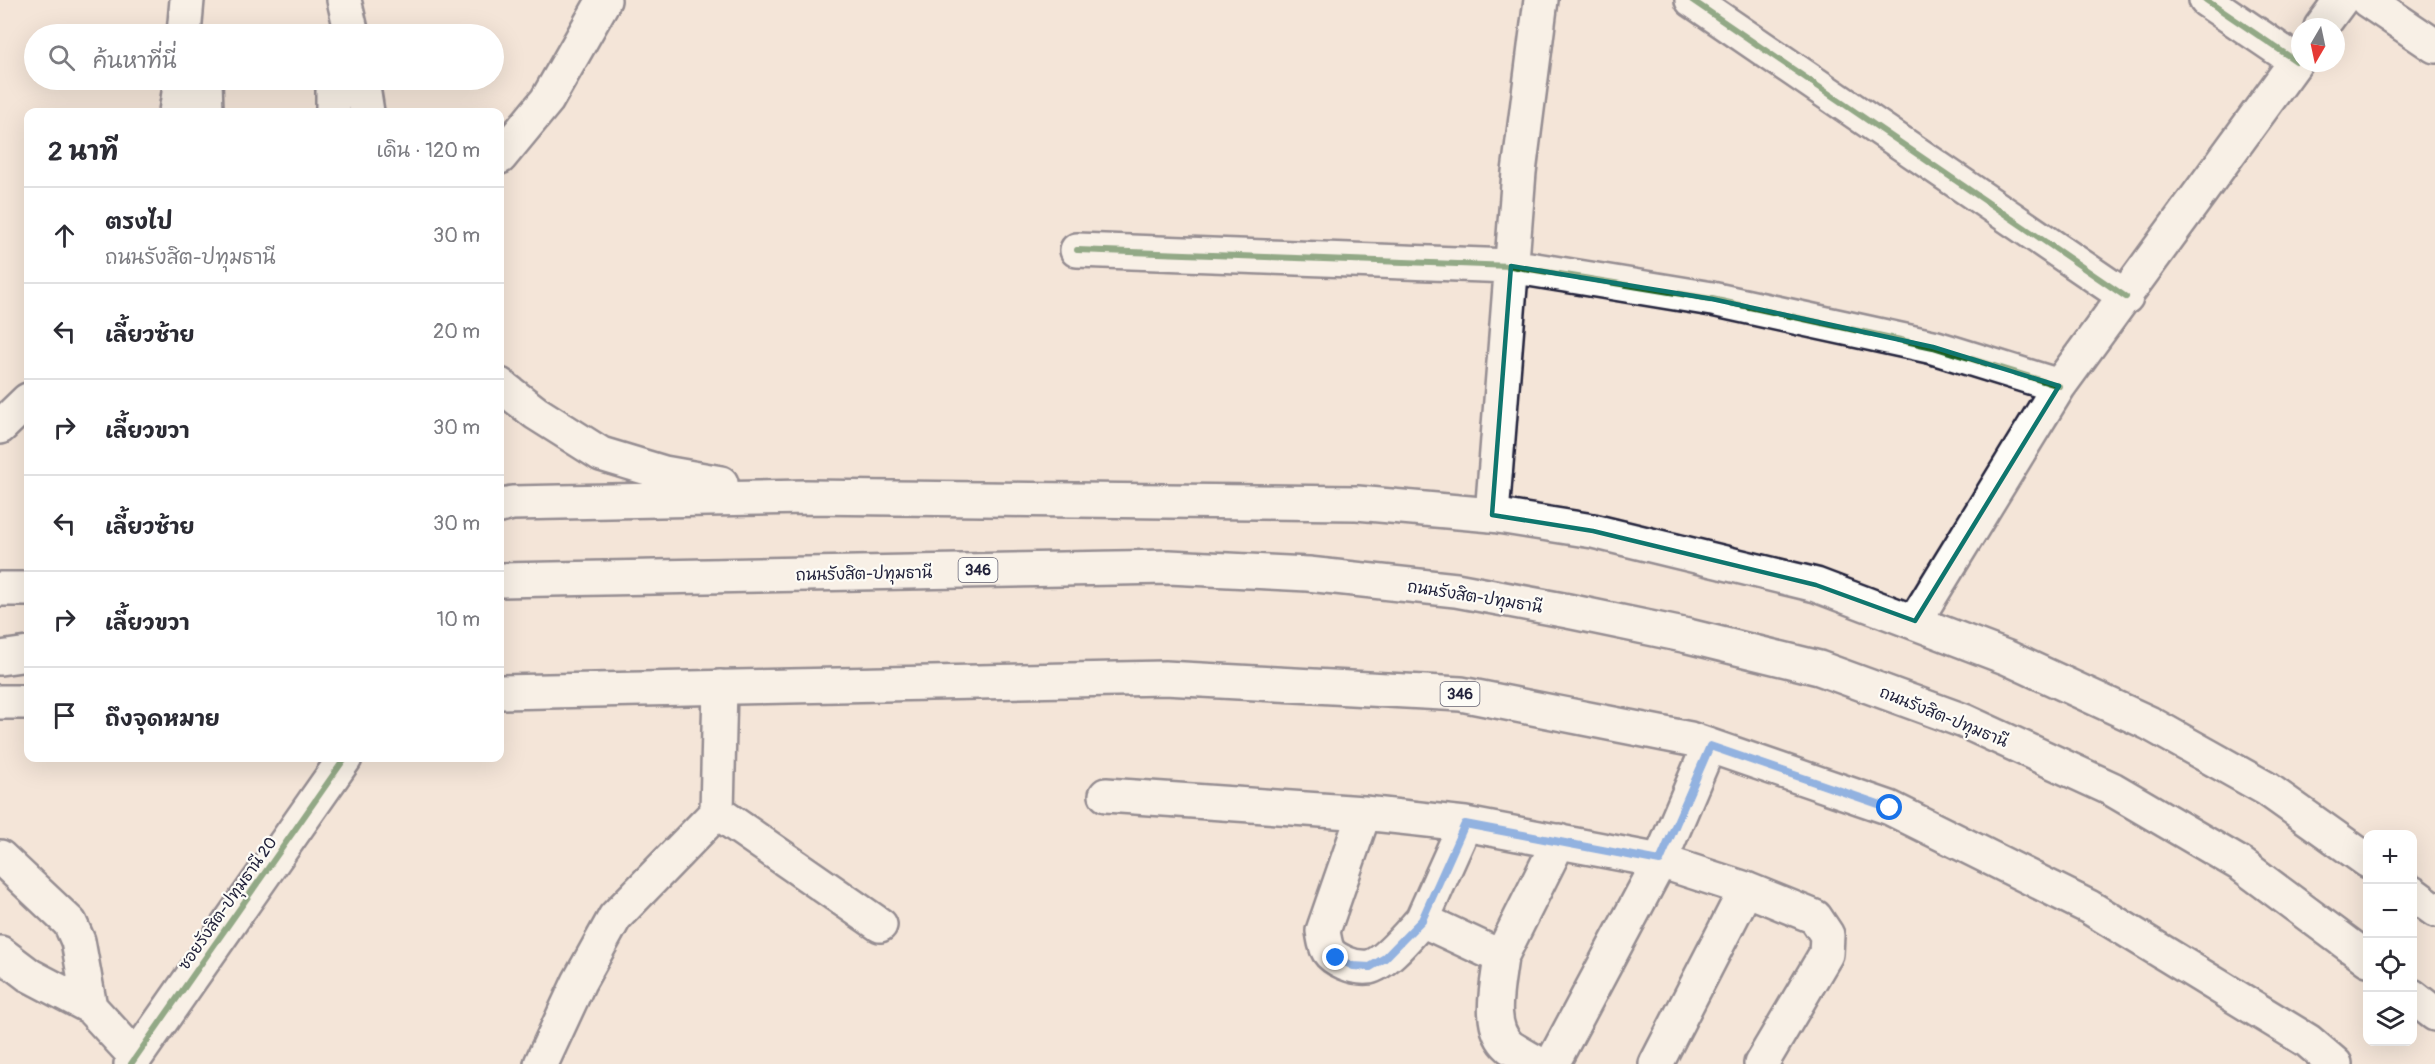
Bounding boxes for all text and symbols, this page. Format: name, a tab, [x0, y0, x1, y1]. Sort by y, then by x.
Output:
north arrow	[2291, 18, 2345, 72]
search box	[24, 24, 504, 90]
icon: search	[45, 41, 78, 74]
text: ค้นหาที่นี่	[93, 47, 177, 75]
text: 2 นาที	[48, 136, 118, 168]
text: เดิน · 120 m	[377, 138, 480, 163]
text: ตรงไป	[105, 208, 173, 236]
icon: ahead	[48, 219, 81, 252]
text: 30 m	[433, 223, 480, 248]
text: ถนนรังสิต-ปทุมธานี	[105, 245, 276, 270]
icon: left	[48, 315, 81, 348]
text: 20 m	[433, 319, 480, 344]
text: เลี้ยวซ้าย	[105, 321, 195, 349]
icon: right	[48, 411, 81, 444]
text: 30 m	[433, 415, 480, 440]
text: เลี้ยวขวา	[105, 417, 189, 445]
icon: left	[48, 507, 81, 540]
text: 30 m	[433, 511, 480, 536]
text: เลี้ยวซ้าย	[105, 513, 195, 541]
road number: 346	[958, 558, 998, 582]
street label: ถนนรังสิต-ปทุมธานี	[796, 562, 933, 587]
street label: ถนนรังสิต-ปทุมธานี	[1406, 575, 1544, 620]
icon: right	[48, 603, 81, 636]
text: 10 m	[436, 607, 480, 632]
text: เลี้ยวขวา	[105, 609, 189, 637]
street label: ถนนรังสิต-ปทุมธานี	[1876, 681, 2011, 754]
road number: 346	[1440, 682, 1480, 706]
icon: arrive	[48, 699, 81, 732]
text: ถึงจุดหมาย	[105, 705, 220, 733]
route start	[1876, 794, 1902, 820]
map controls	[2363, 830, 2417, 1046]
button: +	[2363, 830, 2417, 884]
street label: ซอยรังสิต-ปทุมธานี 20	[174, 833, 283, 975]
button: −	[2363, 884, 2417, 938]
button: locate	[2363, 938, 2417, 992]
route end	[1322, 944, 1348, 970]
button: layers	[2363, 992, 2417, 1046]

